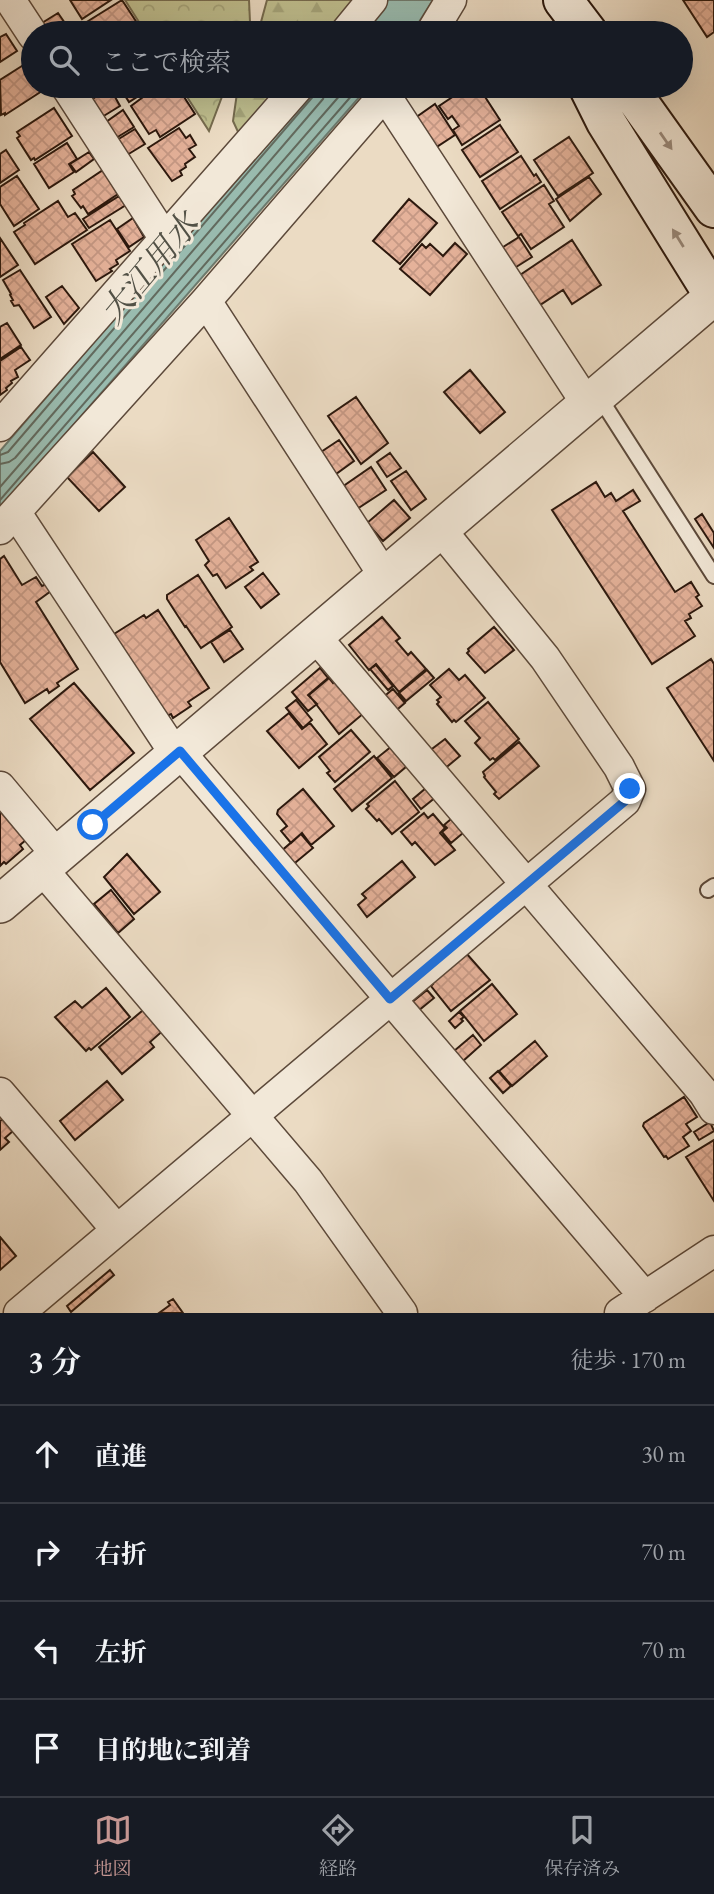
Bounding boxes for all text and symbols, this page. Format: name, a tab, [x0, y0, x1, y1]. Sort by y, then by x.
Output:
search box	[21, 21, 693, 98]
icon: search	[45, 41, 83, 79]
text: ここで検索	[101, 45, 231, 79]
one-way arrow	[659, 132, 673, 150]
water label: 大江用水	[90, 201, 210, 332]
one-way arrow	[672, 228, 684, 247]
route end	[614, 773, 645, 804]
route start	[77, 809, 108, 840]
text: 3 分	[28, 1342, 81, 1381]
text: 徒歩 · 170 m	[571, 1345, 686, 1375]
icon: ahead	[28, 1435, 66, 1473]
text: 直進	[95, 1439, 147, 1473]
text: 30 m	[641, 1439, 686, 1469]
icon: right	[28, 1533, 66, 1571]
text: 右折	[95, 1537, 147, 1571]
text: 70 m	[641, 1537, 686, 1567]
icon: left	[28, 1631, 66, 1669]
text: 左折	[95, 1635, 147, 1669]
text: 70 m	[641, 1635, 686, 1665]
icon: arrive	[28, 1729, 66, 1767]
text: 目的地に到着	[95, 1733, 251, 1767]
tab: 地図	[94, 1811, 132, 1881]
tab: 経路	[319, 1811, 357, 1881]
tab: 保存済み	[544, 1811, 620, 1881]

